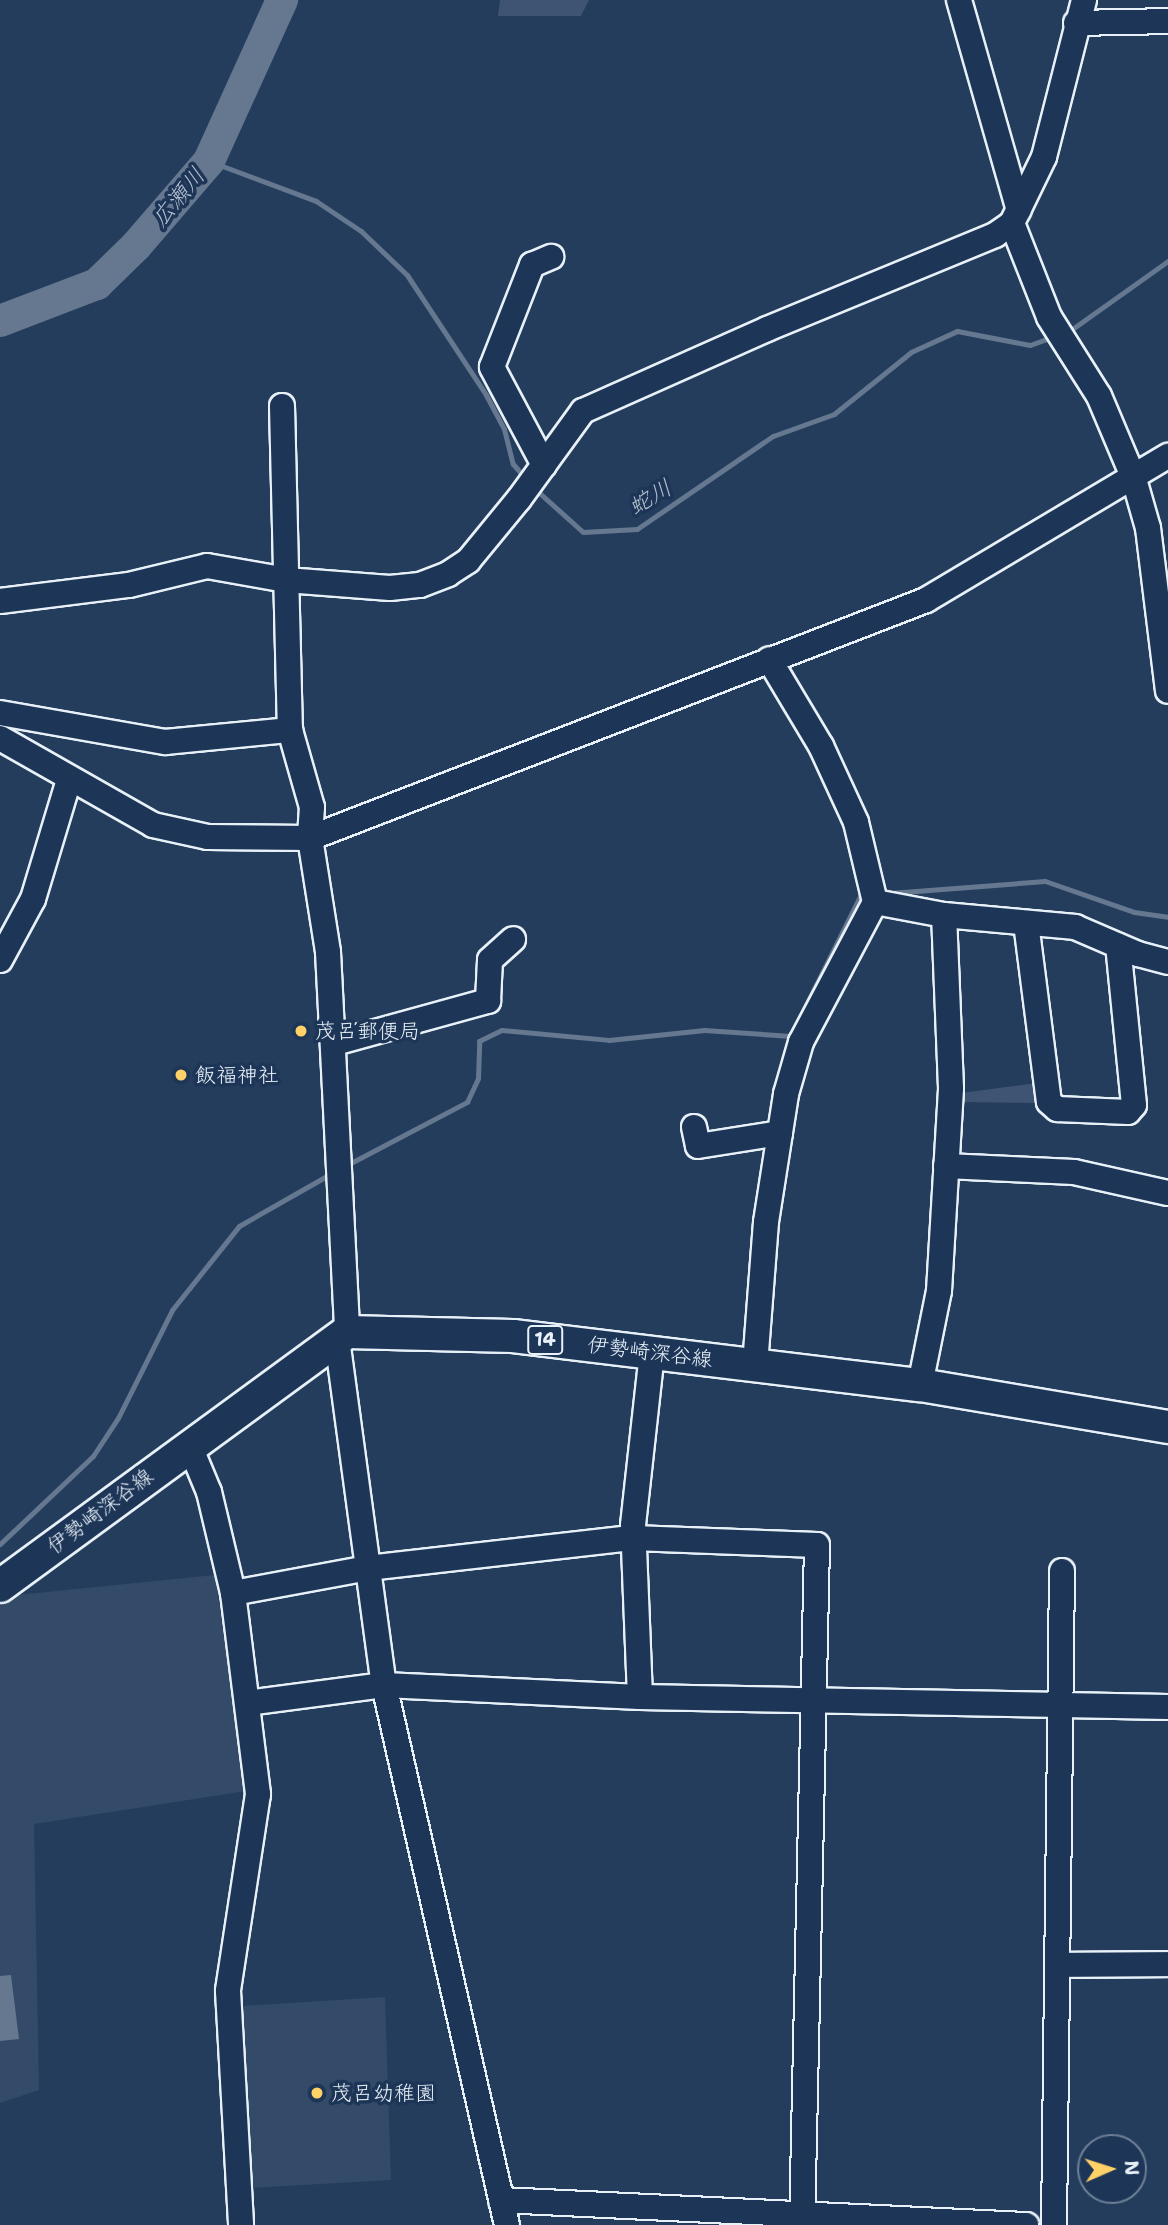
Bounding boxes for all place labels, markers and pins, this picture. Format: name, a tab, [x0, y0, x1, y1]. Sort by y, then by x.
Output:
place label: 茂呂郵便局	[315, 1018, 420, 1044]
marker: 茂呂郵便局	[293, 1023, 309, 1039]
place label: 飯福神社	[195, 1062, 279, 1088]
marker: 飯福神社	[173, 1067, 189, 1083]
place label: 茂呂幼稚園	[331, 2080, 436, 2106]
marker: 茂呂幼稚園	[309, 2085, 325, 2101]

